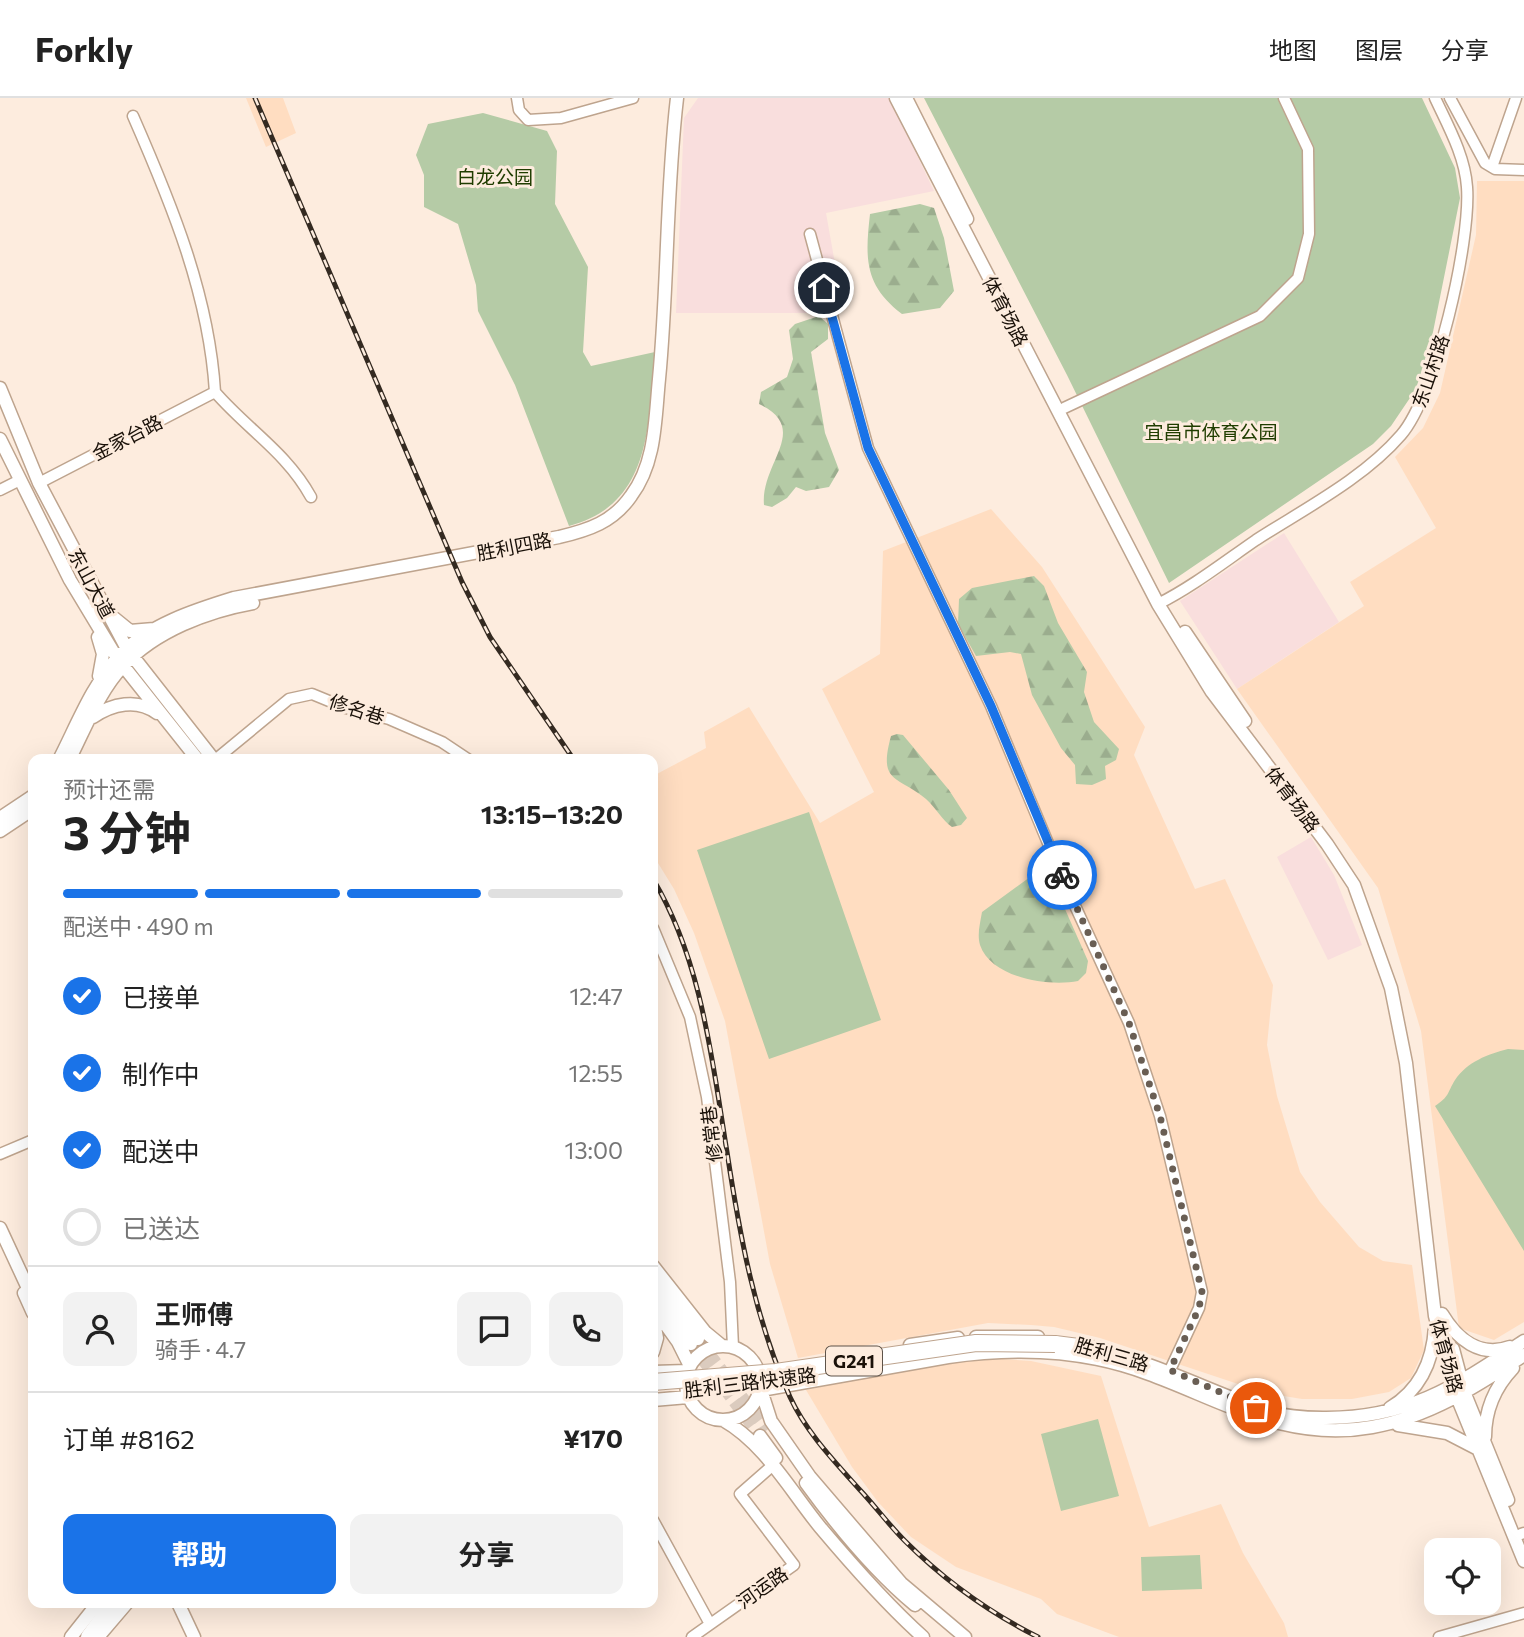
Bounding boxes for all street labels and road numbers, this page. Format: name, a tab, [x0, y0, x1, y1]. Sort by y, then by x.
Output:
street label: 体育场路	[978, 272, 1034, 350]
street label: 东山村路	[1407, 331, 1453, 411]
street label: 金家台路	[88, 409, 166, 465]
street label: 胜利四路	[474, 527, 554, 565]
street label: 东山大道	[64, 544, 120, 622]
street label: 修名巷	[326, 689, 388, 729]
street label: 体育场路	[1261, 762, 1325, 836]
street label: 修常巷	[696, 1104, 726, 1164]
street label: 体育场路	[1426, 1316, 1468, 1396]
street label: 胜利三路	[1072, 1332, 1152, 1376]
road number: G241	[826, 1346, 882, 1376]
street label: 胜利三路快速路	[683, 1362, 817, 1402]
street label: 河运路	[732, 1561, 792, 1613]

